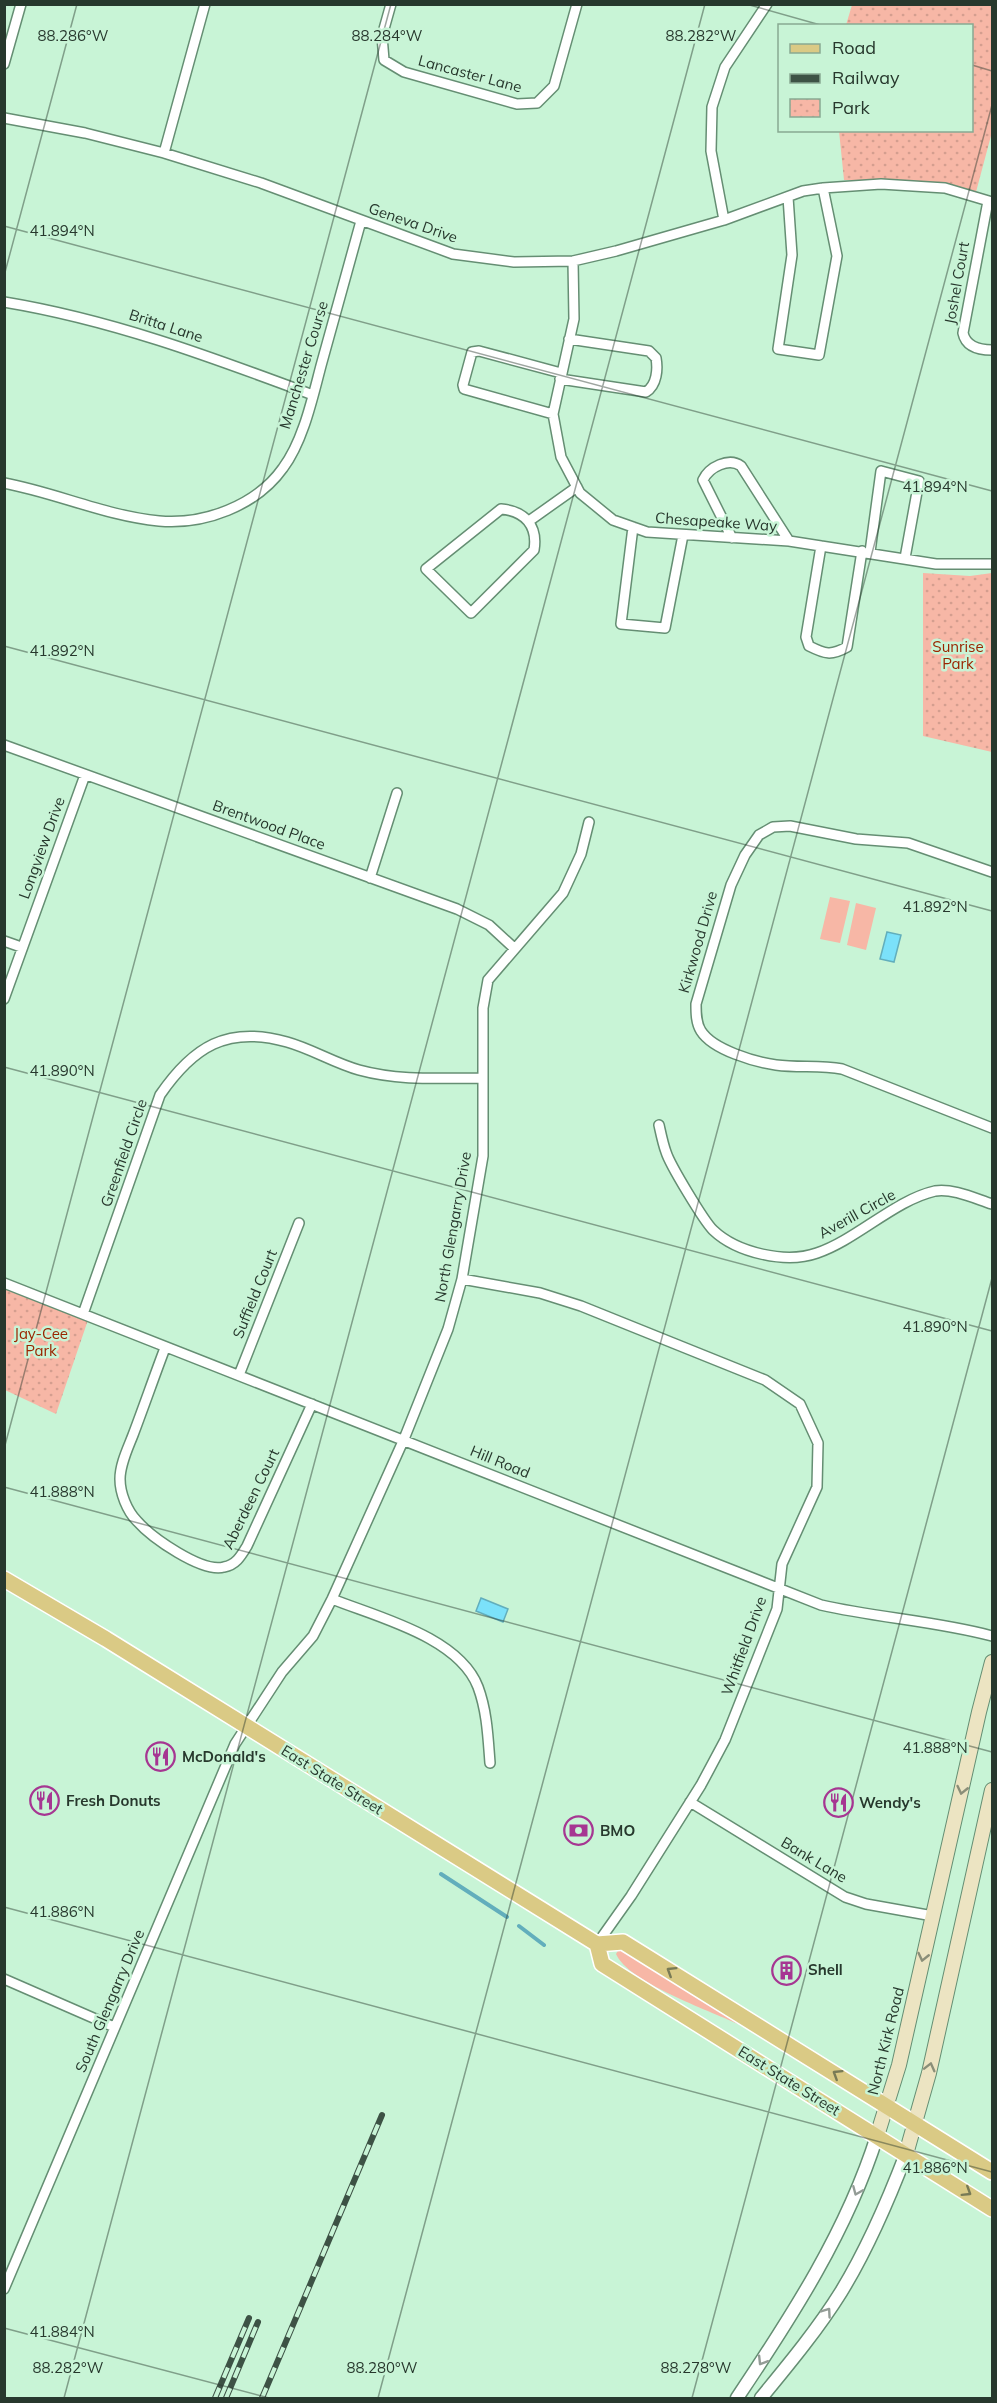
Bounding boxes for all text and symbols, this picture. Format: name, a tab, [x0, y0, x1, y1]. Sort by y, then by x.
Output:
legend	[778, 24, 973, 132]
text: 88.286°W	[38, 26, 109, 45]
text: 88.284°W	[352, 26, 423, 45]
text: 88.282°W	[666, 26, 737, 45]
text: Road	[832, 36, 876, 59]
street label: Lancaster Lane	[416, 51, 524, 96]
text: Railway	[832, 66, 900, 89]
text: Park	[832, 96, 871, 119]
street label: Geneva Drive	[366, 198, 460, 247]
text: 41.894°N	[29, 221, 95, 240]
street label: Joshel Court	[940, 240, 973, 326]
street label: Manchester Course	[275, 298, 332, 431]
street label: Britta Lane	[127, 305, 205, 346]
text: 41.894°N	[902, 477, 968, 496]
street label: Chesapeake Way	[654, 508, 778, 535]
park label: Sunrise Park	[932, 637, 984, 673]
text: 41.892°N	[29, 641, 95, 660]
street label: Longview Drive	[14, 794, 69, 901]
street label: Brentwood Place	[210, 795, 328, 854]
street label: Kirkwood Drive	[674, 889, 721, 995]
text: 41.892°N	[902, 897, 968, 916]
text: 41.890°N	[29, 1061, 95, 1080]
street label: Greenfield Circle	[96, 1096, 151, 1209]
street label: North Glengarry Drive	[430, 1150, 475, 1304]
street label: Averill Circle	[815, 1185, 899, 1242]
street label: Suffield Court	[228, 1247, 281, 1341]
text: 41.890°N	[902, 1317, 968, 1336]
park label: Jay-Cee Park	[14, 1324, 68, 1360]
street label: Hill Road	[467, 1441, 533, 1482]
street label: Aberdeen Court	[218, 1445, 283, 1552]
text: 41.888°N	[29, 1482, 95, 1501]
street label: Whitfield Drive	[717, 1594, 770, 1698]
text: 41.888°N	[902, 1738, 968, 1757]
restaurant icon: McDonald's	[145, 1741, 177, 1773]
street label: East State Street	[278, 1741, 387, 1819]
place label: McDonald's	[182, 1747, 266, 1766]
restaurant icon: Fresh Donuts	[29, 1785, 61, 1817]
one-way arrow	[956, 1785, 969, 1795]
restaurant icon: Wendy's	[822, 1787, 854, 1819]
place label: Fresh Donuts	[66, 1791, 161, 1810]
place label: Wendy's	[859, 1793, 921, 1812]
bank icon: BMO	[563, 1815, 595, 1847]
place label: BMO	[600, 1821, 635, 1840]
street label: Bank Lane	[778, 1832, 851, 1887]
text: 41.886°N	[29, 1902, 95, 1921]
street label: South Glengarry Drive	[71, 1926, 148, 2075]
one-way arrow	[918, 1952, 931, 1962]
building icon: Shell	[771, 1954, 803, 1986]
place label: Shell	[808, 1960, 843, 1979]
one-way arrow	[667, 1967, 677, 1979]
street label: North Kirk Road	[863, 1985, 908, 2097]
street label: East State Street	[735, 2042, 844, 2120]
one-way arrow	[923, 2062, 936, 2072]
one-way arrow	[833, 2070, 843, 2082]
text: 41.886°N	[902, 2158, 968, 2177]
one-way arrow	[852, 2184, 864, 2195]
one-way arrow	[961, 2185, 971, 2197]
one-way arrow	[820, 2308, 831, 2319]
text: 41.884°N	[29, 2322, 95, 2341]
one-way arrow	[757, 2355, 769, 2365]
text: 88.282°W	[33, 2358, 104, 2377]
text: 88.280°W	[347, 2358, 418, 2377]
text: 88.278°W	[661, 2358, 732, 2377]

